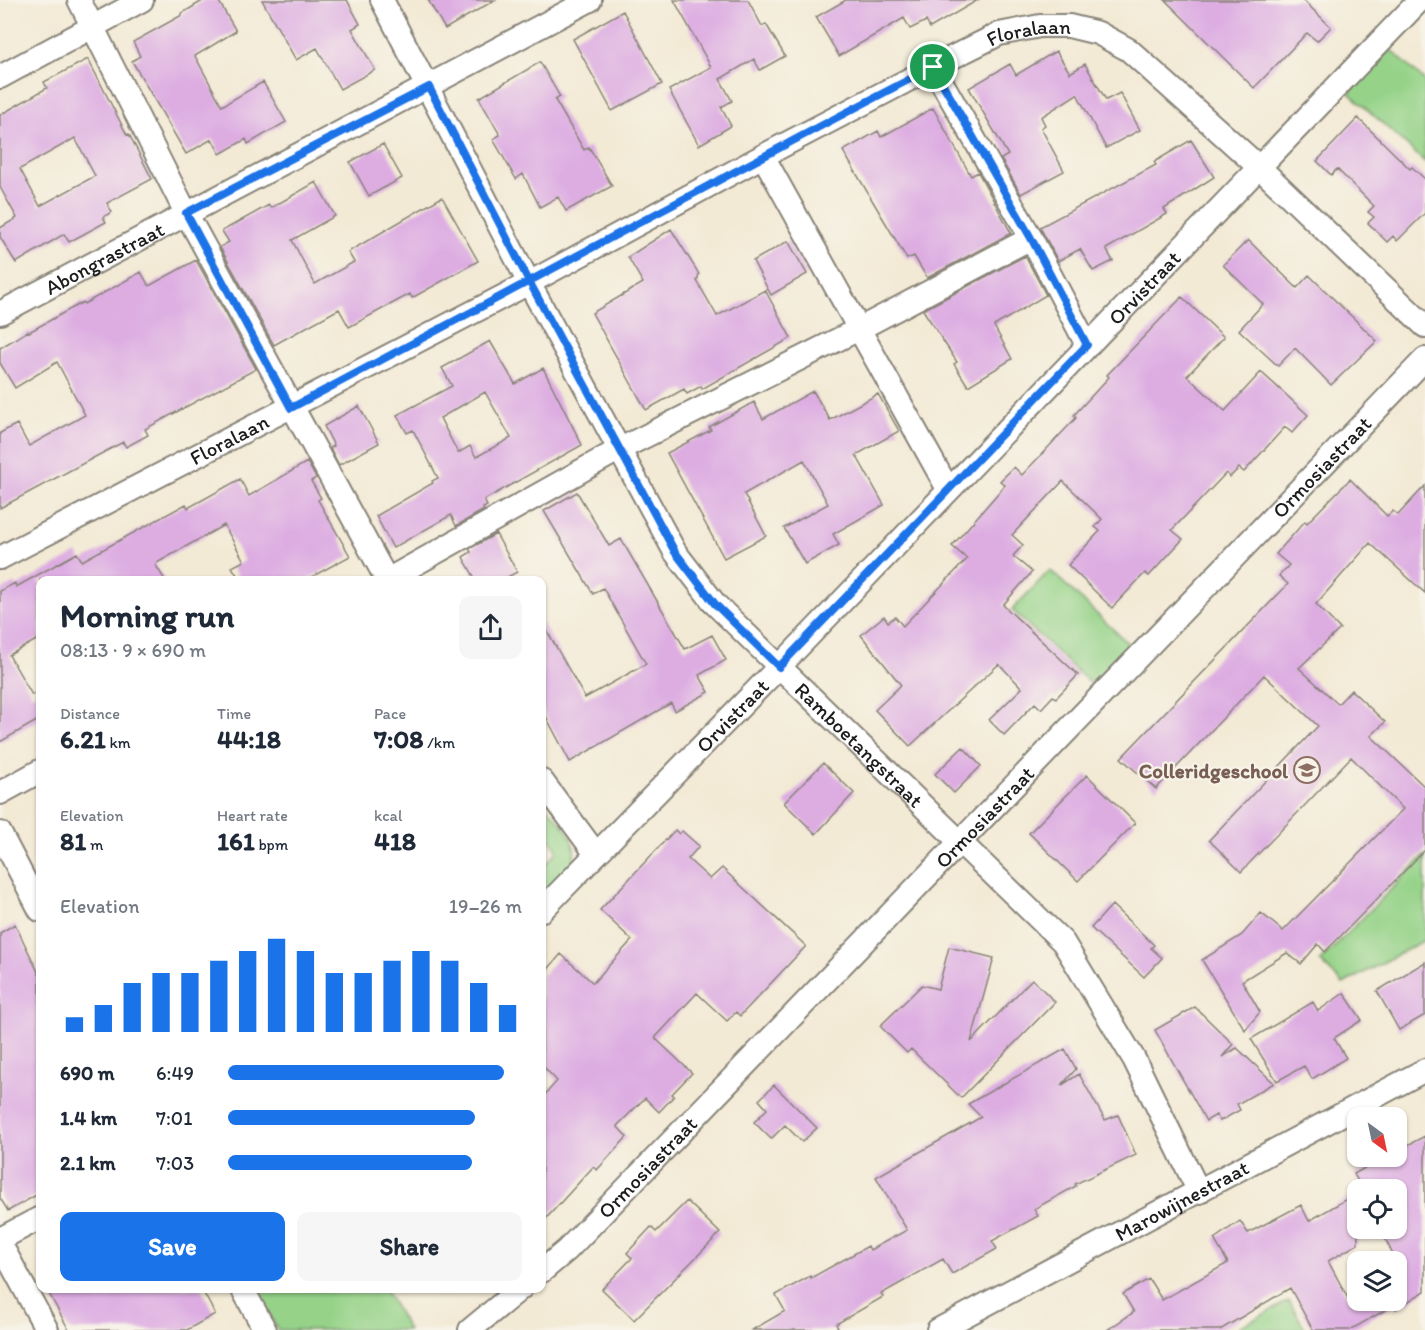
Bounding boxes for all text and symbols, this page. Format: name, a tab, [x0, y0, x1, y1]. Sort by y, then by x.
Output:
street label: Floralaan	[982, 14, 1071, 51]
pin	[907, 41, 958, 92]
icon: arrive	[916, 50, 949, 83]
street label: Abongrastraat	[40, 216, 168, 299]
street label: Orvistraat	[1103, 245, 1185, 330]
street label: Floralaan	[185, 408, 273, 470]
street label: Ormosiastraat	[1267, 411, 1376, 523]
text: Morning run	[60, 596, 235, 635]
button: share	[459, 596, 522, 659]
text: 08:13 · 9 × 690 m	[60, 638, 206, 662]
street label: Orvistraat	[690, 673, 773, 757]
street label: Ramboetangstraat	[790, 677, 929, 812]
text: Distance	[60, 704, 120, 723]
text: Time	[217, 704, 251, 723]
text: Pace	[374, 704, 406, 723]
text: 6.21	[60, 723, 106, 755]
text: 44:18	[217, 723, 281, 755]
text: 7:08	[374, 723, 424, 755]
text: km	[106, 733, 131, 752]
text: /km	[424, 733, 455, 752]
school or university icon: Colleridgeschool	[1292, 755, 1322, 785]
place label: Colleridgeschool	[1139, 758, 1289, 784]
street label: Ormosiastraat	[929, 761, 1039, 873]
text: Elevation	[60, 806, 124, 825]
text: Heart rate	[217, 806, 288, 825]
text: kcal	[374, 806, 402, 825]
text: 81	[60, 825, 86, 857]
text: 161	[217, 825, 255, 857]
text: 418	[374, 825, 416, 857]
text: m	[86, 835, 103, 854]
text: bpm	[255, 835, 288, 854]
text: Elevation	[60, 894, 139, 918]
text: 19–26 m	[449, 894, 522, 918]
text: 690 m	[60, 1061, 115, 1085]
text: 6:49	[156, 1061, 194, 1085]
text: 1.4 km	[60, 1106, 117, 1130]
text: 7:01	[156, 1106, 192, 1130]
north arrow	[1347, 1107, 1407, 1167]
map controls	[1347, 1107, 1407, 1311]
street label: Ormosiastraat	[592, 1111, 702, 1223]
text: 2.1 km	[60, 1151, 116, 1175]
text: 7:03	[156, 1151, 194, 1175]
street label: Marowijnestraat	[1110, 1154, 1253, 1246]
button: locate	[1347, 1179, 1407, 1239]
button: Save	[60, 1212, 285, 1281]
button: Share	[297, 1212, 522, 1281]
button: layers	[1347, 1251, 1407, 1311]

